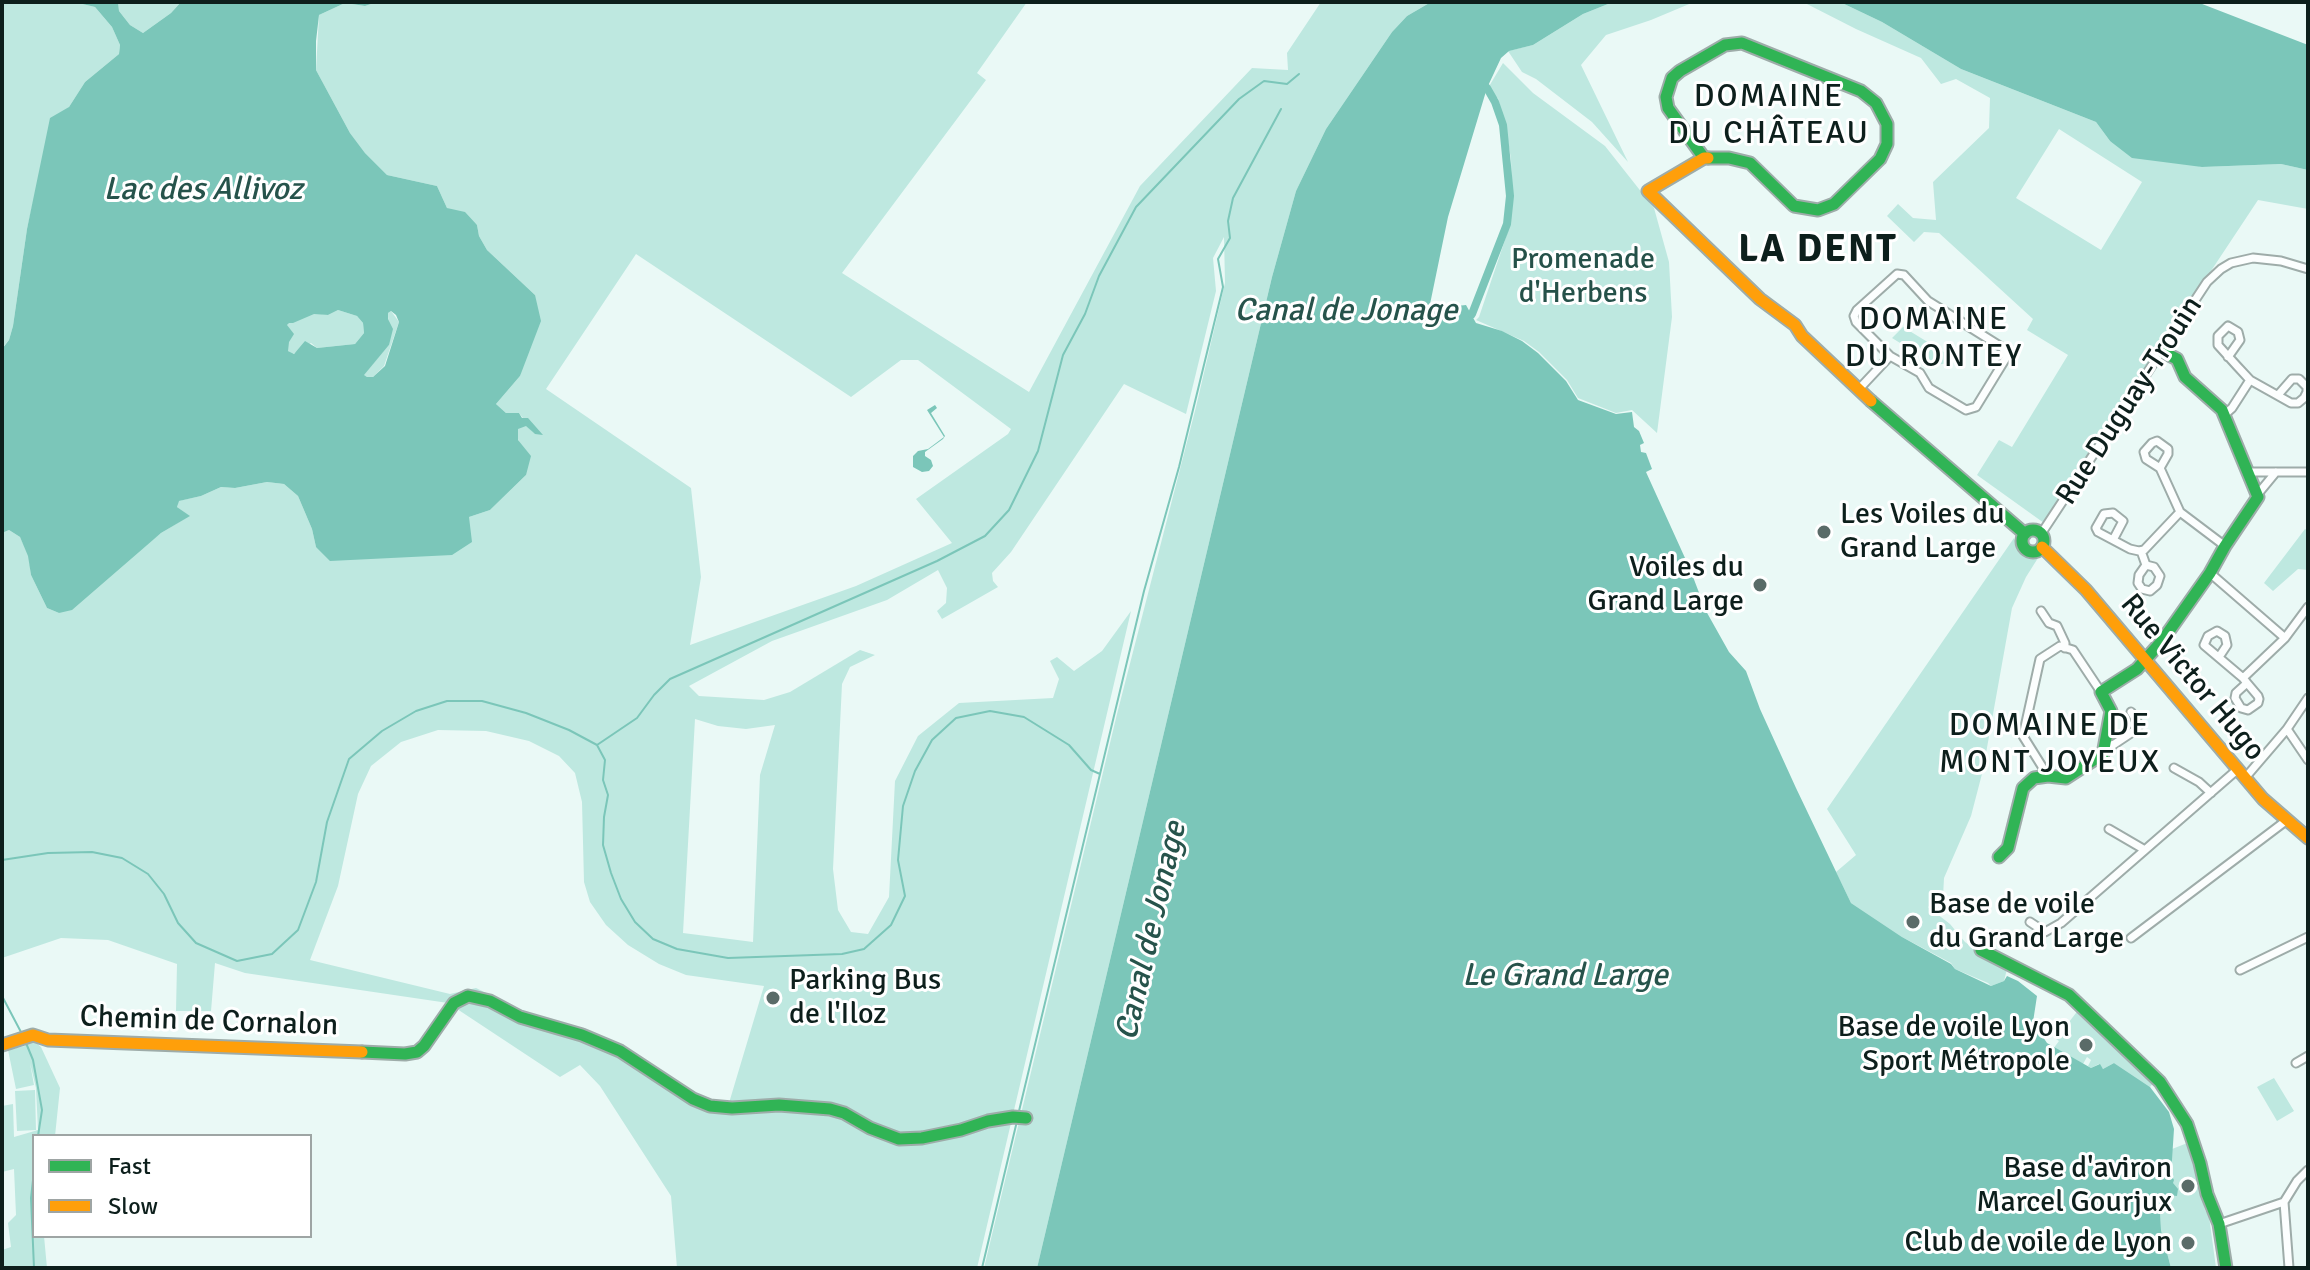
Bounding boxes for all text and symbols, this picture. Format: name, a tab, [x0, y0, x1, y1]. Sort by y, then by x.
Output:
district label: DOMAINE DU CHÂTEAU	[1668, 79, 1870, 154]
water label: Lac des Allivoz	[103, 172, 303, 210]
district label: LA DENT	[1738, 228, 1898, 274]
park label: Promenade d'Herbens	[1511, 242, 1655, 312]
street label: Rue Duguay-Trouin	[2049, 290, 2211, 512]
water label: Canal de Jonage	[1235, 293, 1457, 331]
district label: DOMAINE DU RONTEY	[1845, 302, 2023, 377]
place label: Les Voiles du Grand Large	[1840, 497, 2005, 568]
marker: Les Voiles du Grand Large	[1815, 523, 1833, 541]
place label: Voiles du Grand Large	[1588, 550, 1744, 620]
marker: Voiles du Grand Large	[1751, 576, 1769, 594]
street label: Rue Victor Hugo	[2112, 587, 2272, 769]
district label: DOMAINE DE MONT JOYEUX	[1939, 708, 2161, 783]
water label: Canal de Jonage	[1108, 818, 1196, 1044]
place label: Base de voile du Grand Large	[1929, 887, 2124, 958]
marker: Base de voile du Grand Large	[1904, 913, 1922, 931]
water label: Le Grand Large	[1462, 958, 1668, 996]
place label: Parking Bus de l'Iloz	[789, 963, 941, 1034]
marker: Parking Bus de l'Iloz	[764, 989, 782, 1007]
street label: Chemin de Cornalon	[79, 999, 339, 1045]
place label: Base de voile Lyon Sport Métropole	[1837, 1010, 2070, 1080]
marker: Base de voile Lyon Sport Métropole	[2077, 1036, 2095, 1054]
legend	[32, 1134, 312, 1238]
text: Fast	[108, 1151, 151, 1181]
place label: Base d'aviron Marcel Gourjux	[1976, 1151, 2172, 1222]
marker: Base d'aviron Marcel Gourjux	[2179, 1177, 2197, 1195]
text: Slow	[108, 1191, 158, 1221]
place label: Club de voile de Lyon	[1905, 1225, 2172, 1261]
marker: Club de voile de Lyon	[2179, 1234, 2197, 1252]

